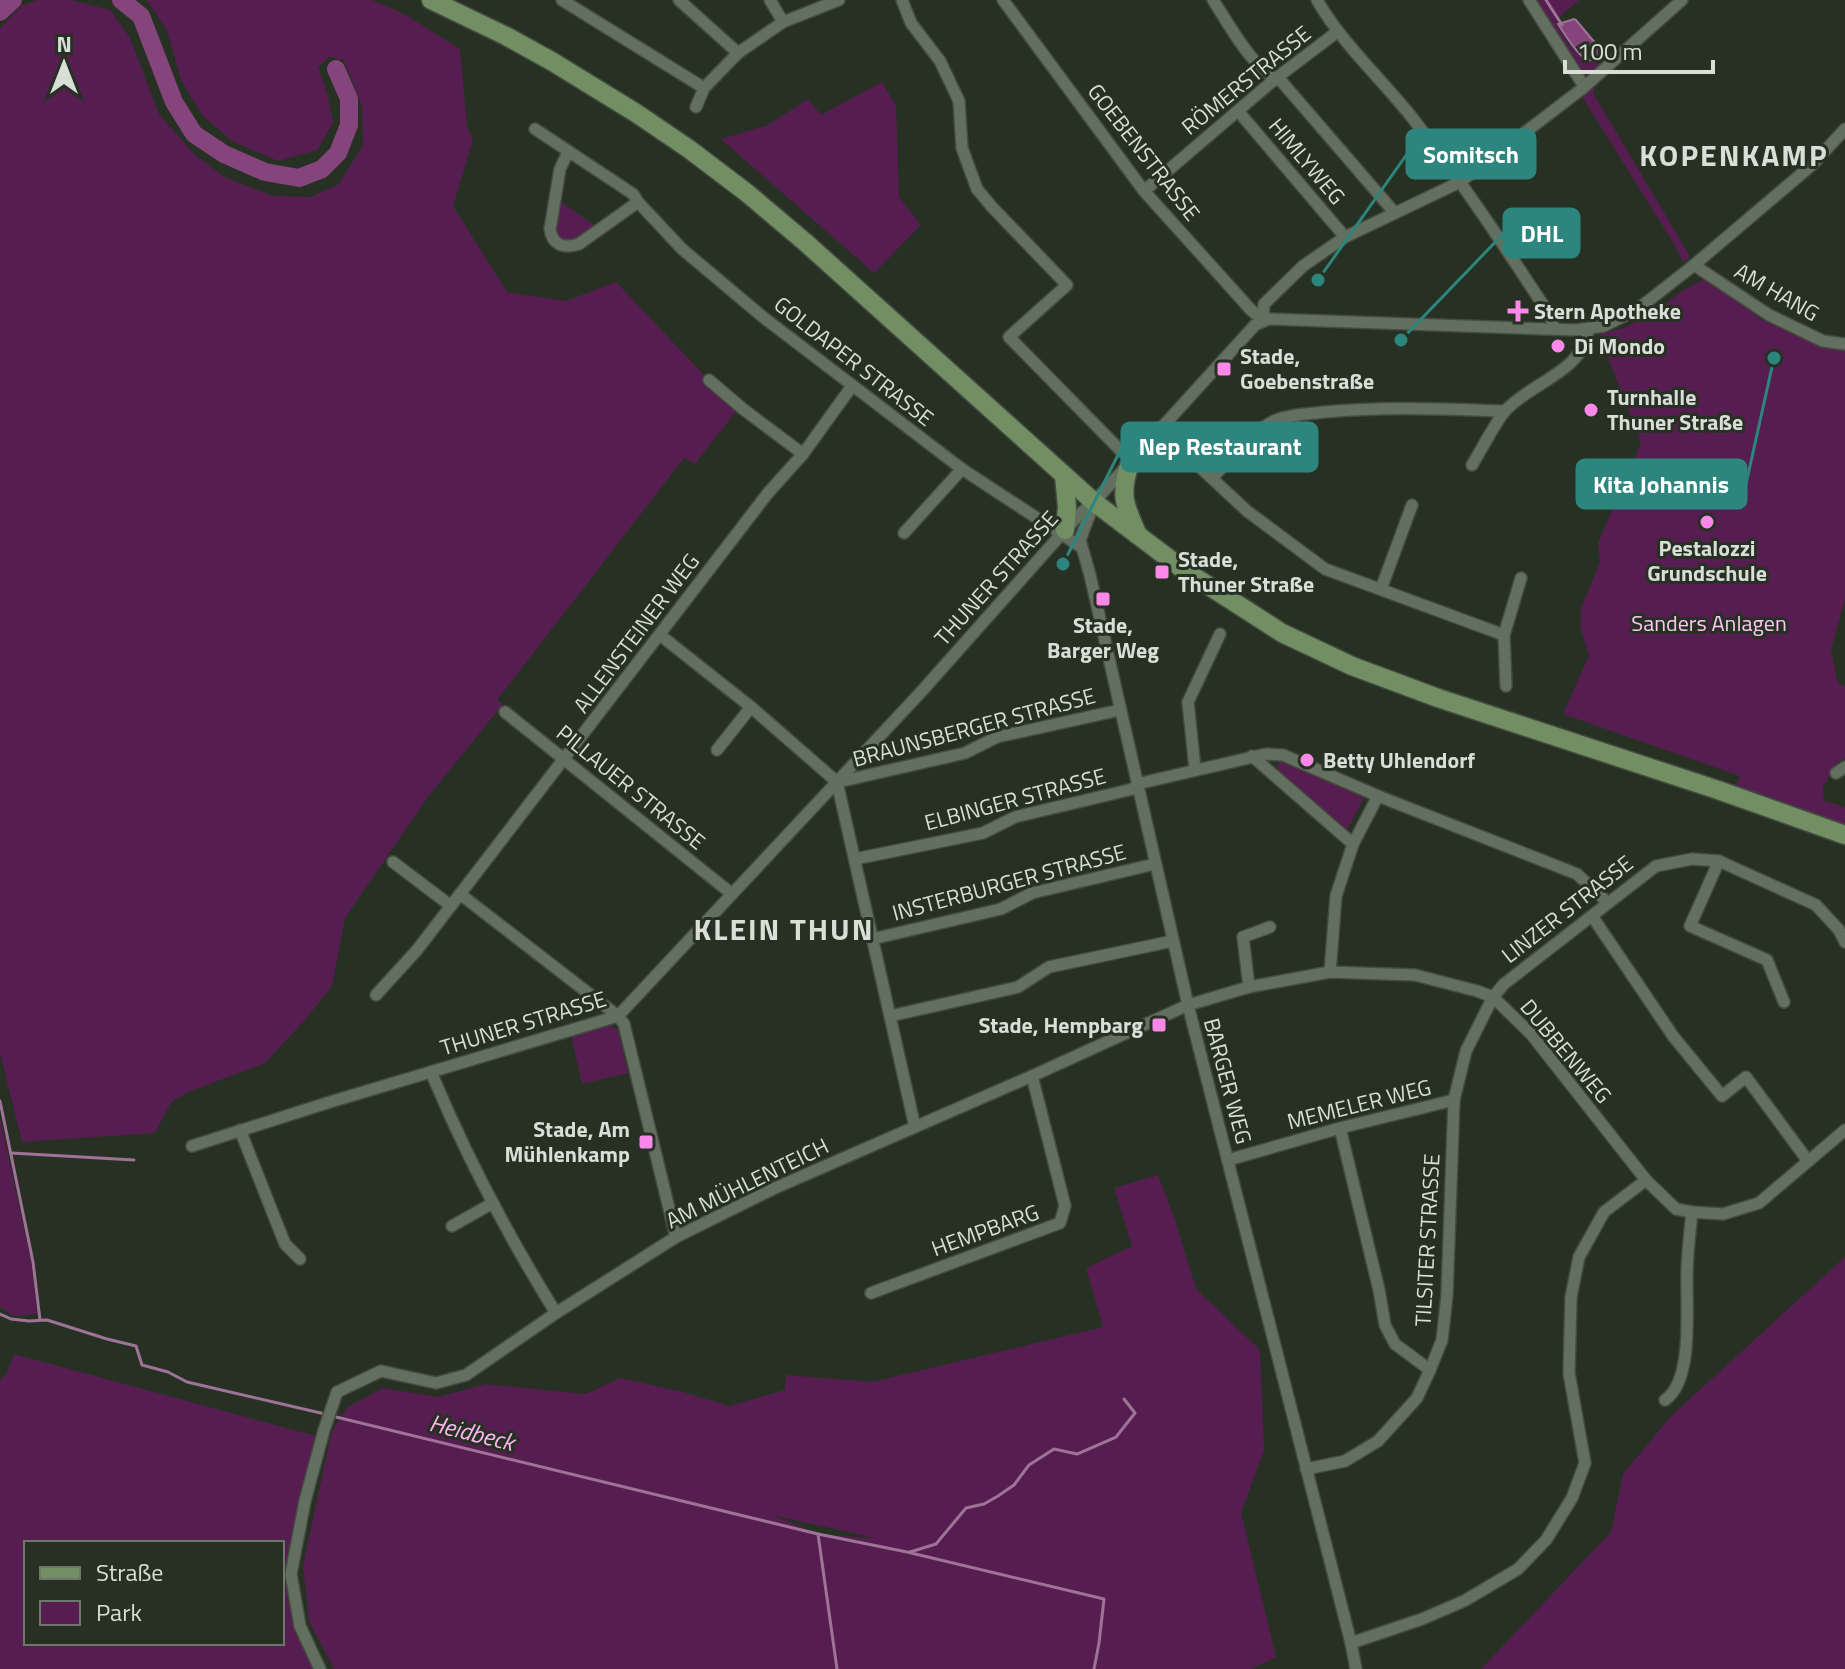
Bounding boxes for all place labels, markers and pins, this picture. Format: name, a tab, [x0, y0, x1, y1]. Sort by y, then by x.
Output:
callout: Somitsch	[1407, 130, 1535, 178]
callout: DHL	[1504, 209, 1579, 257]
place label: Stern Apotheke	[1534, 294, 1681, 328]
marker: Stern Apotheke	[1509, 302, 1527, 320]
place label: Di Mondo	[1574, 329, 1665, 363]
marker: Di Mondo	[1549, 337, 1567, 355]
place label: Stade, Goebenstraße	[1240, 339, 1374, 398]
marker: Stade, Goebenstraße	[1215, 360, 1233, 378]
place label: Turnhalle Thuner Straße	[1607, 380, 1743, 439]
marker: Turnhalle Thuner Straße	[1582, 401, 1600, 419]
callout: Nep Restaurant	[1122, 423, 1317, 471]
callout: Kita Johannis	[1577, 460, 1746, 508]
marker: Pestalozzi Grundschule	[1698, 513, 1716, 531]
place label: Pestalozzi Grundschule	[1647, 531, 1767, 590]
place label: Stade, Thuner Straße	[1178, 542, 1314, 601]
marker: Stade, Thuner Straße	[1153, 563, 1171, 581]
marker: Stade, Barger Weg	[1094, 590, 1112, 608]
place label: Stade, Barger Weg	[1047, 608, 1159, 667]
place label: Betty Uhlendorf	[1323, 743, 1475, 777]
marker: Betty Uhlendorf	[1298, 751, 1316, 769]
place label: Stade, Hempbarg	[978, 1008, 1143, 1042]
marker: Stade, Hempbarg	[1150, 1016, 1168, 1034]
place label: Stade, Am Mühlenkamp	[504, 1112, 630, 1171]
marker: Stade, Am Mühlenkamp	[637, 1133, 655, 1151]

